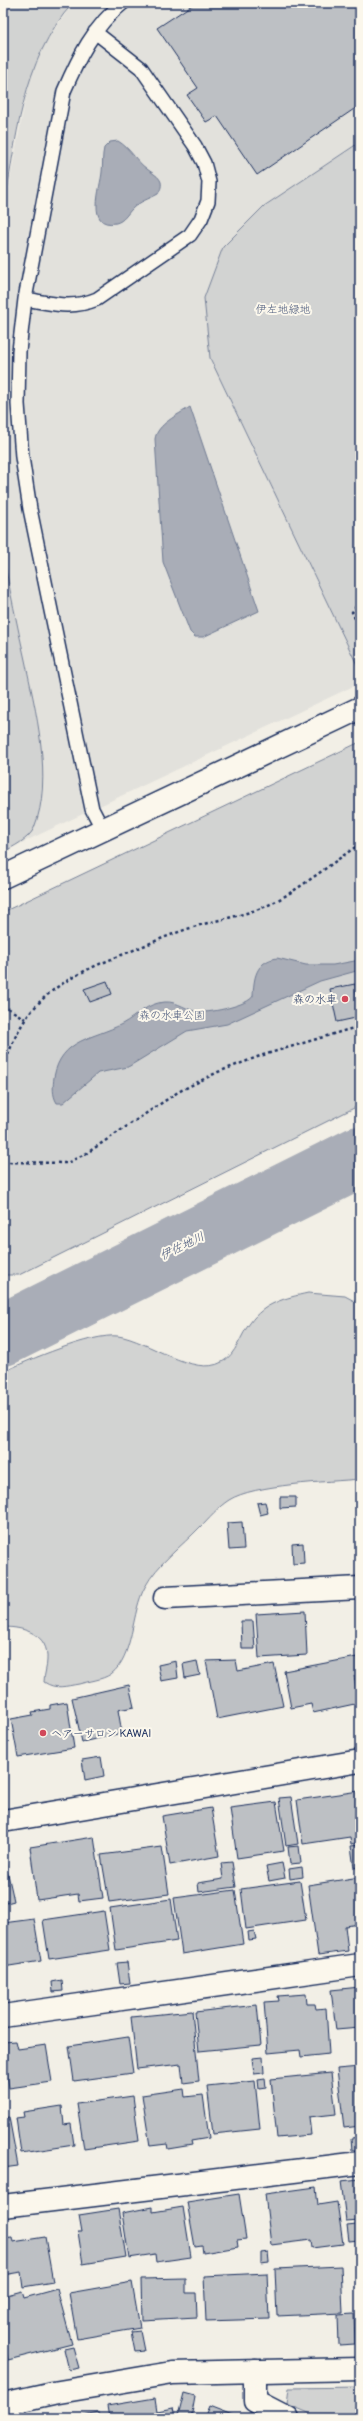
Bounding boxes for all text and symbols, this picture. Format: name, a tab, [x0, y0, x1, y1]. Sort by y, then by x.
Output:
park label: 伊左地緑地	[256, 303, 311, 316]
place label: 森の水車	[293, 993, 337, 1006]
marker: 森の水車	[340, 994, 350, 1004]
park label: 森の水車公園	[139, 1009, 205, 1022]
water label: 伊佐地川	[157, 1229, 207, 1264]
place label: ヘアーサロン KAWAI	[51, 1727, 151, 1740]
marker: ヘアーサロン KAWAI	[38, 1728, 48, 1738]

